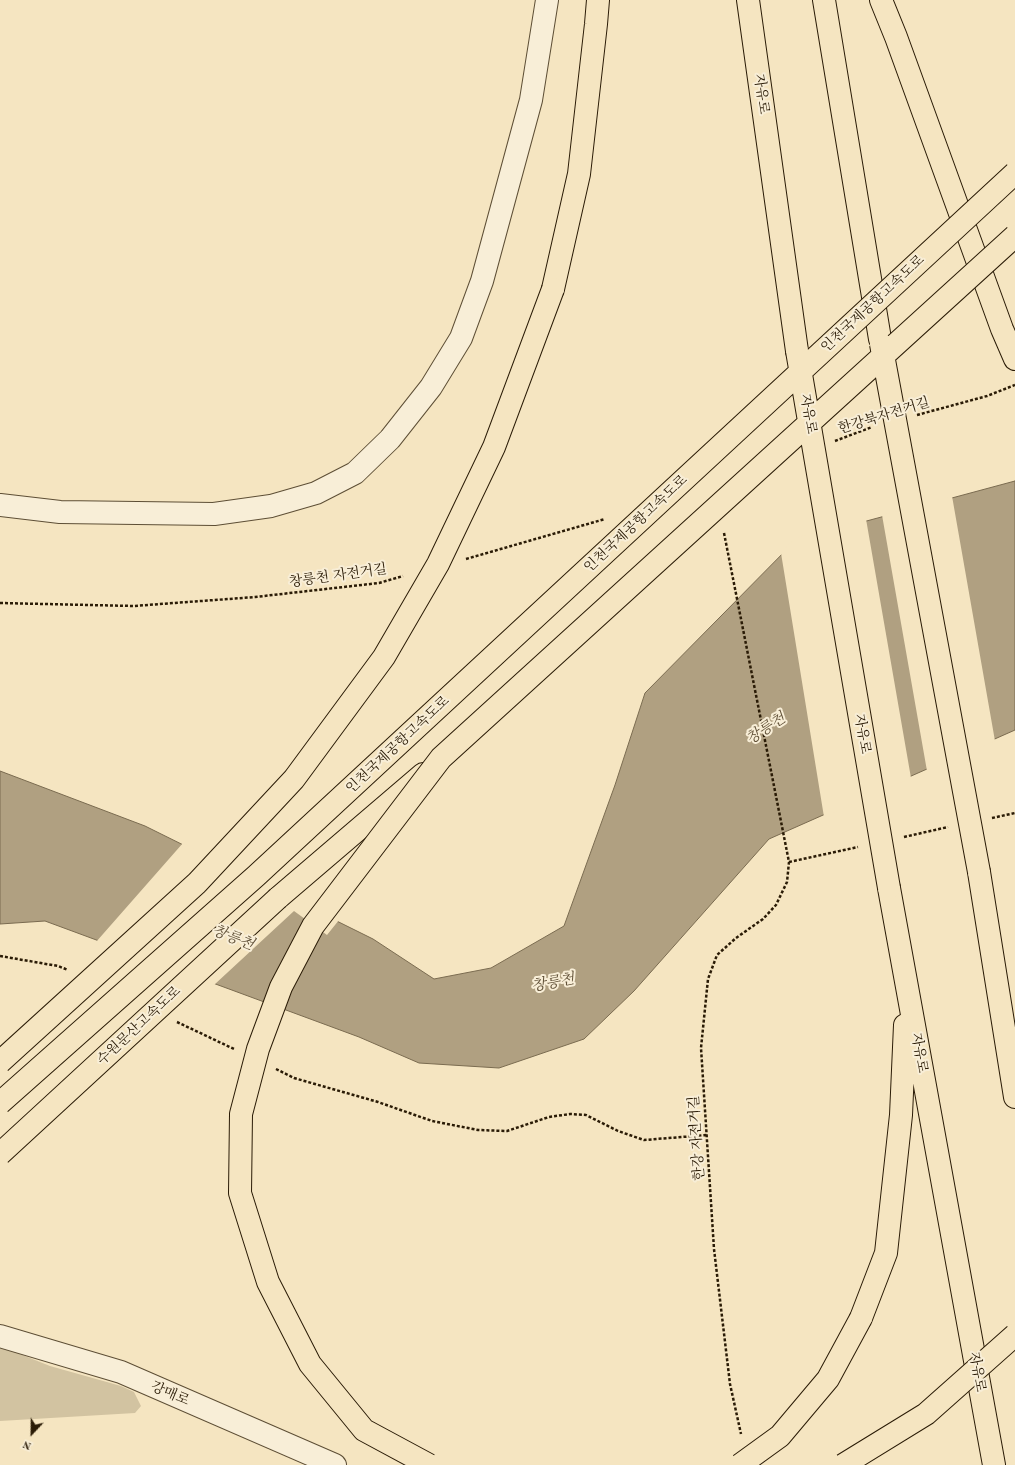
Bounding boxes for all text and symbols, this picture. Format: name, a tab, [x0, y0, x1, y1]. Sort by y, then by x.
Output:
street label: 자유로	[750, 73, 772, 115]
street label: 인천국제공항고속도로	[818, 252, 928, 356]
street label: 자유로	[796, 393, 820, 435]
street label: 한강북자전거길	[836, 394, 932, 438]
street label: 인천국제공항고속도로	[581, 472, 691, 576]
street label: 창릉천 자전거길	[288, 561, 388, 591]
street label: 인천국제공항고속도로	[343, 693, 453, 797]
water label: 창릉천	[743, 710, 789, 748]
street label: 자유로	[850, 713, 874, 755]
water label: 창릉천	[209, 922, 257, 954]
water label: 창릉천	[530, 970, 576, 996]
street label: 수원문산고속도로	[94, 983, 184, 1069]
street label: 자유로	[907, 1032, 931, 1074]
street label: 한강 자전거길	[686, 1095, 708, 1181]
street label: 자유로	[965, 1351, 989, 1393]
street label: 강매로	[148, 1378, 192, 1410]
north arrow	[12, 1413, 52, 1453]
text: N	[21, 1438, 33, 1451]

